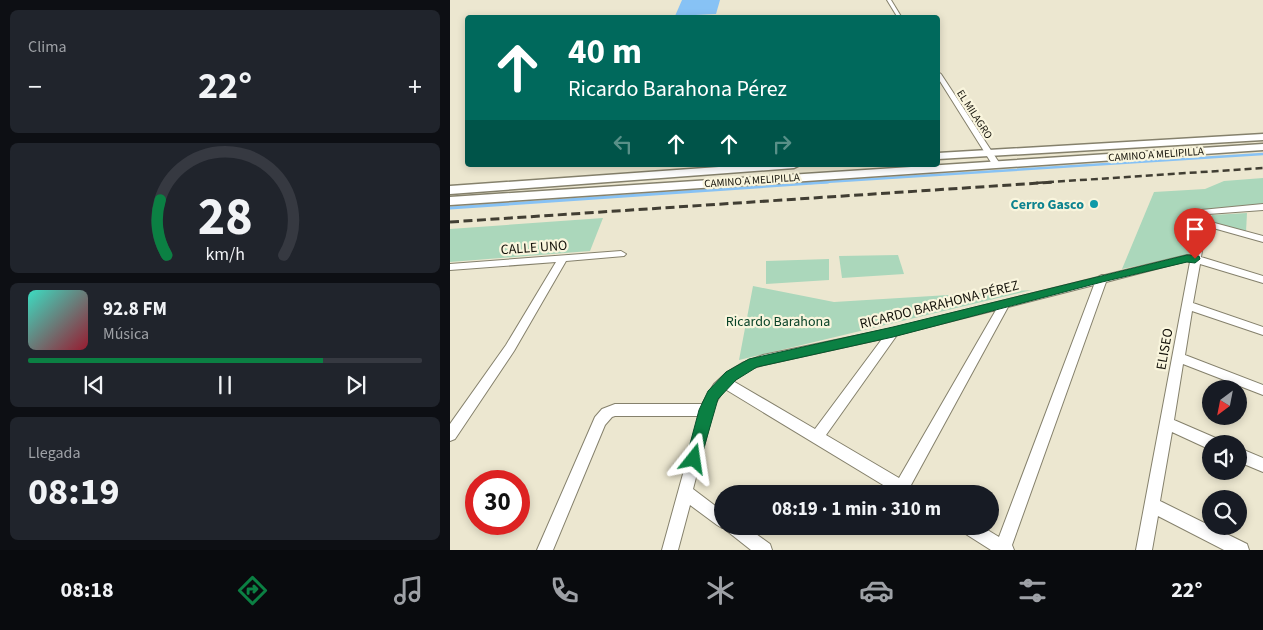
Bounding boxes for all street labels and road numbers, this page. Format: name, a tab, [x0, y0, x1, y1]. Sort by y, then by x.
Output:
street label: EL MILAGRO	[953, 87, 996, 142]
street label: CAMINO A MELIPILLA	[1108, 144, 1204, 165]
street label: CAMINO A MELIPILLA	[704, 170, 800, 191]
street label: CALLE UNO	[500, 236, 568, 260]
street label: RICARDO BARAHONA PÉREZ	[858, 276, 1021, 334]
street label: ELISEO	[1151, 327, 1178, 372]

